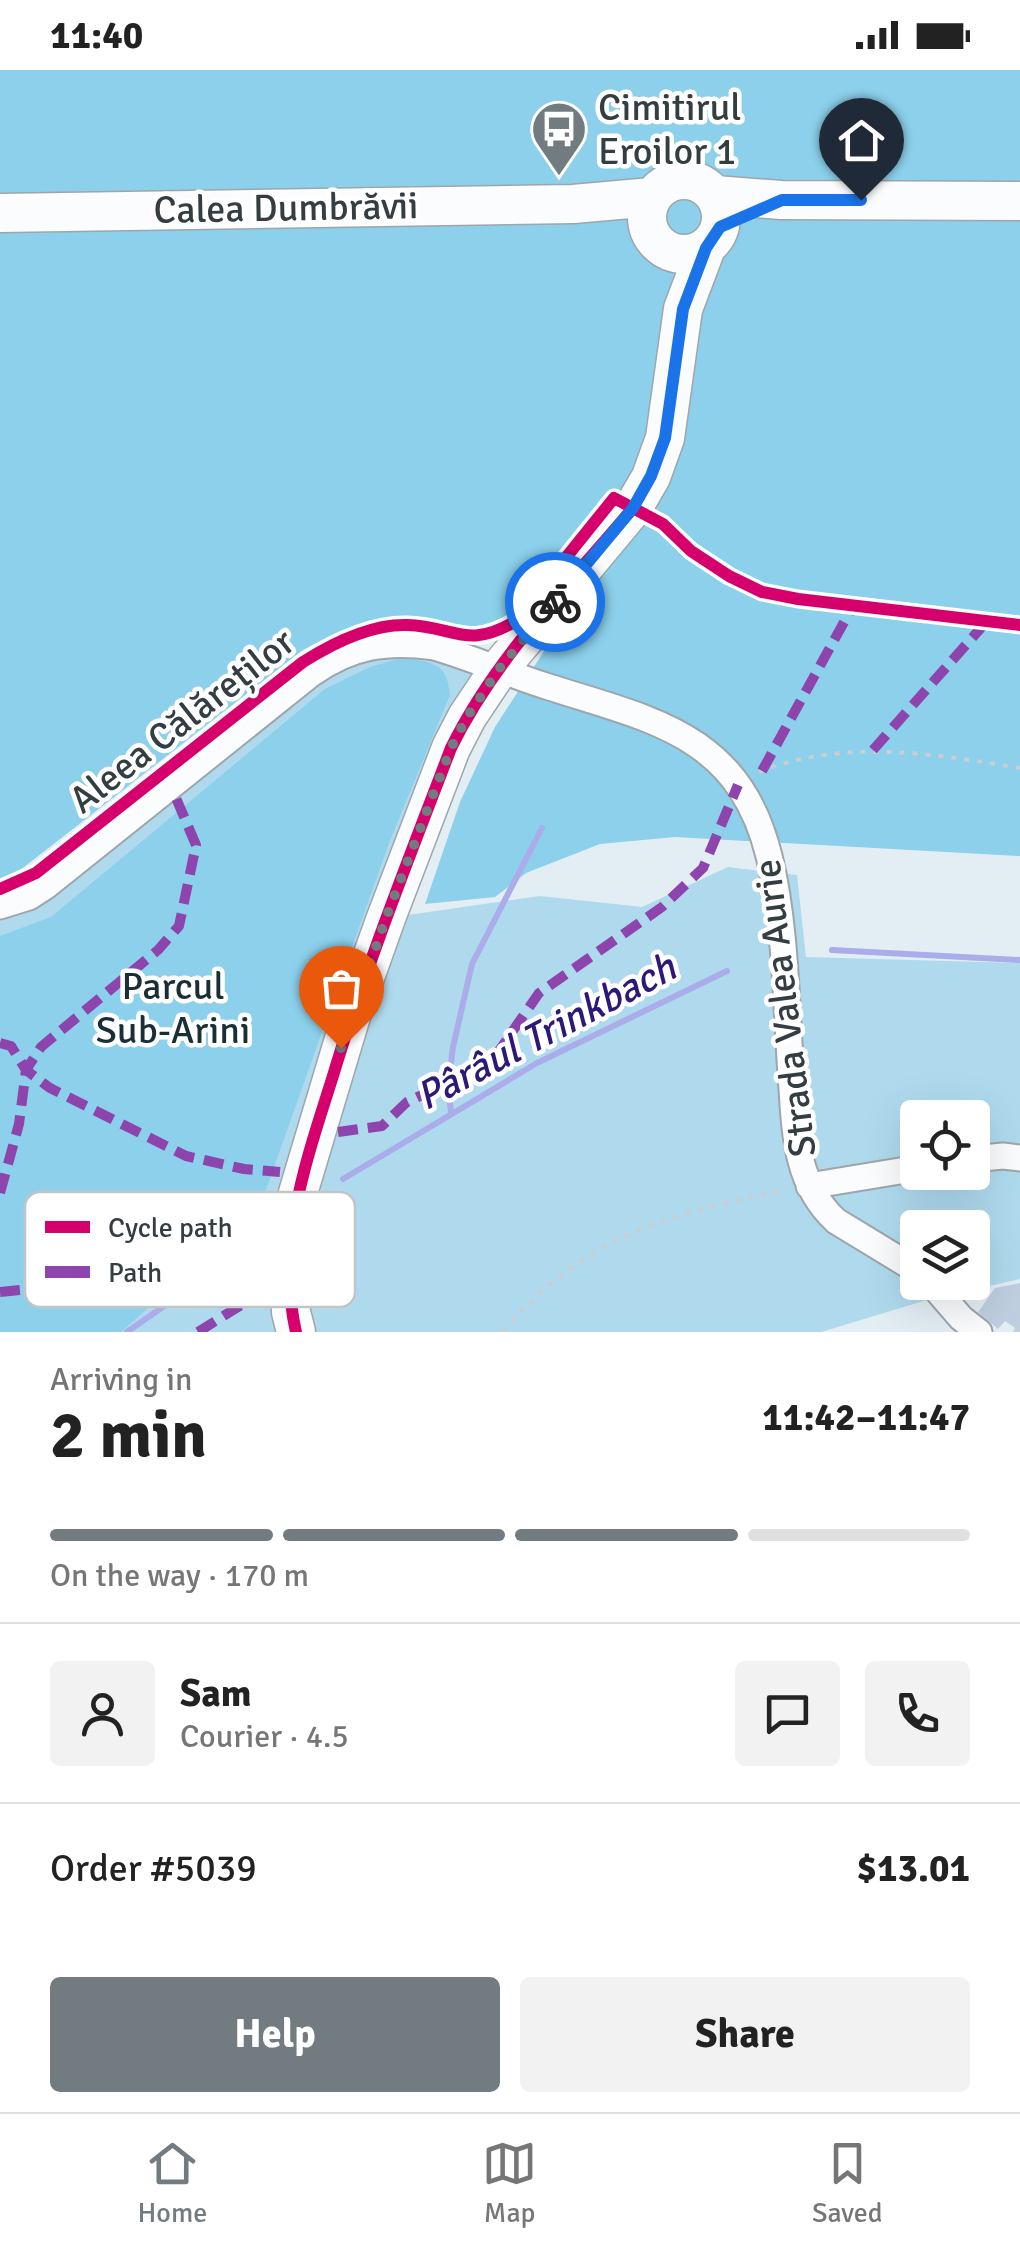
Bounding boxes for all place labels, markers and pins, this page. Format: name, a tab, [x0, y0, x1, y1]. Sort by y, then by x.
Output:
place label: Cimitirul Eroilor 1	[598, 84, 741, 175]
pin	[819, 98, 904, 201]
bus stop icon: Cimitirul Eroilor 1	[529, 99, 589, 178]
pin	[299, 946, 384, 1049]

